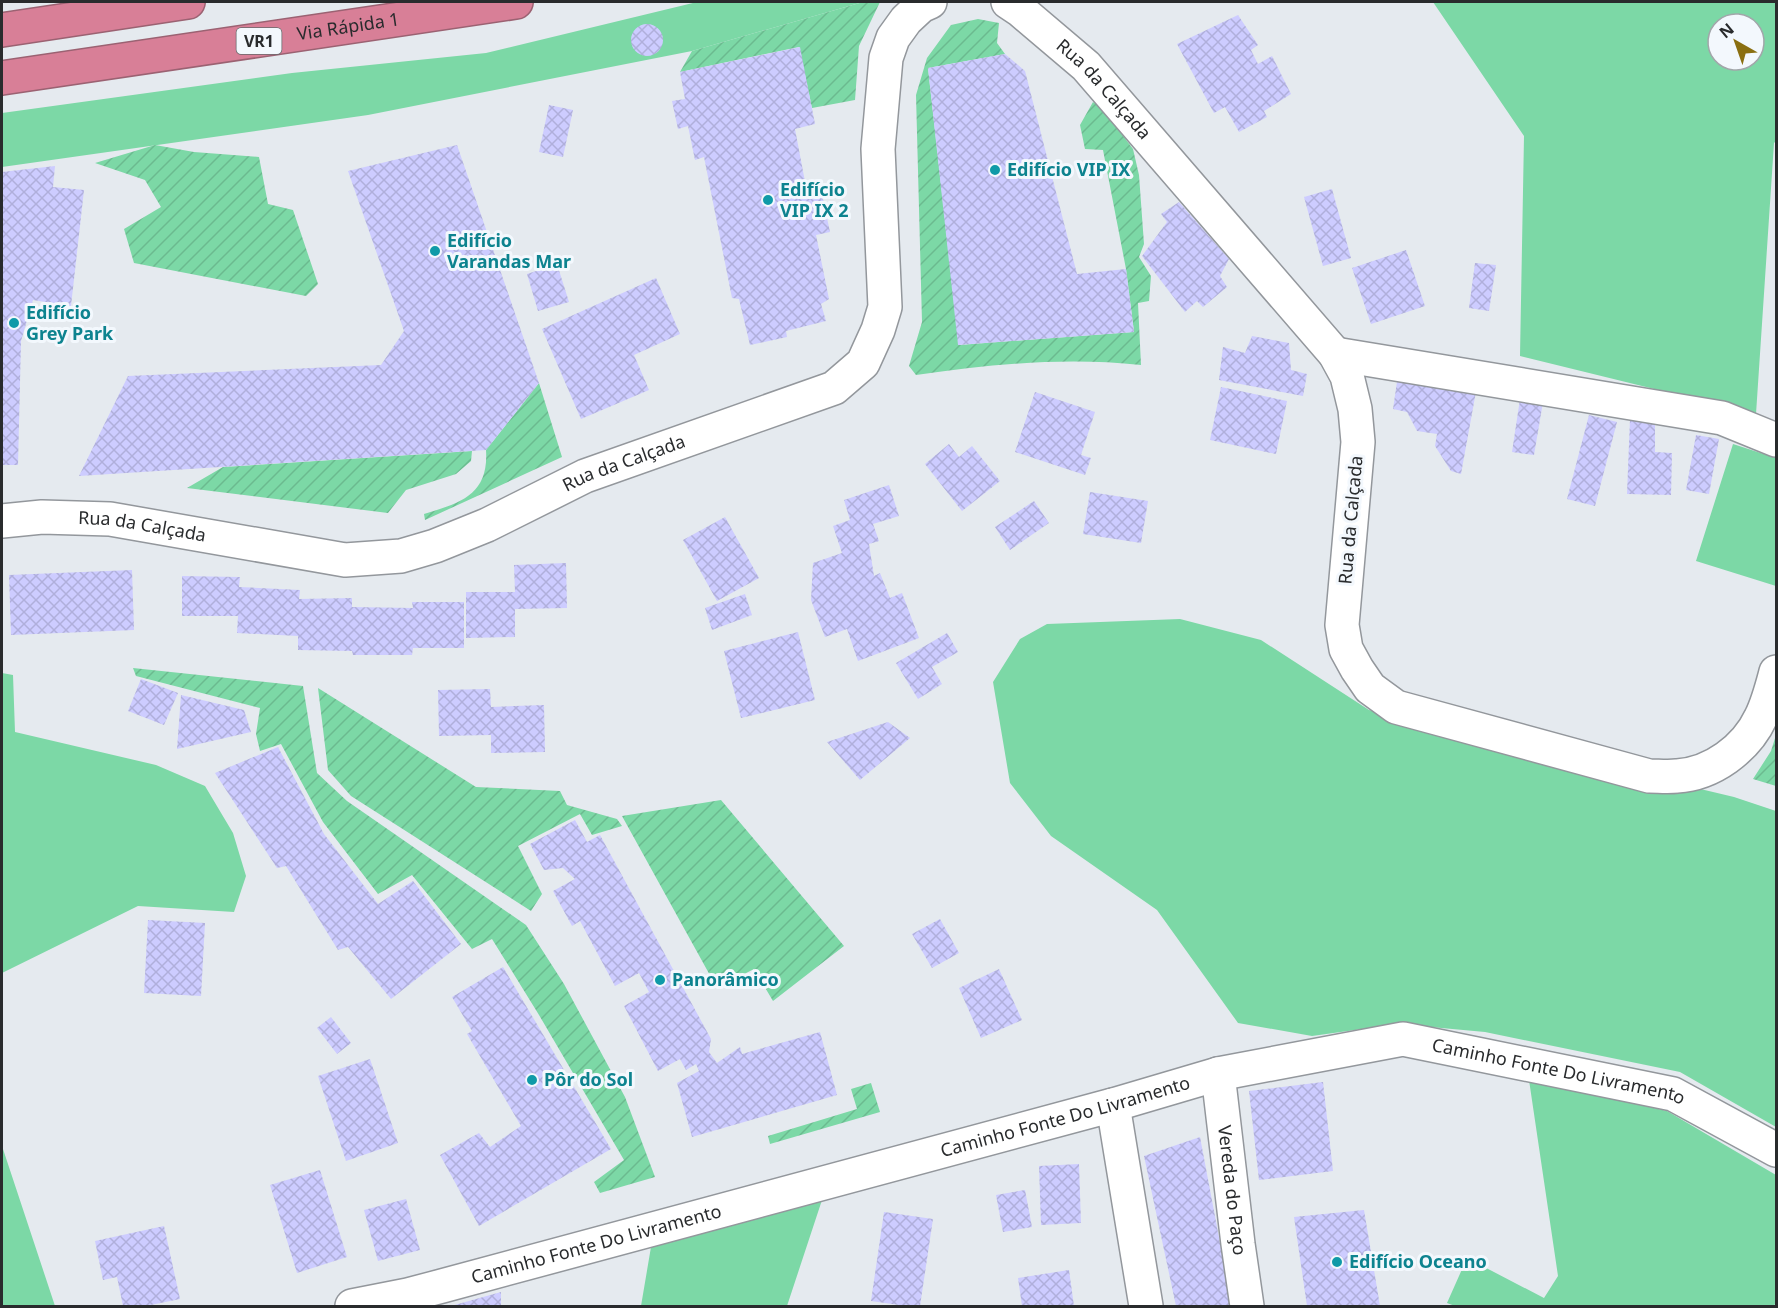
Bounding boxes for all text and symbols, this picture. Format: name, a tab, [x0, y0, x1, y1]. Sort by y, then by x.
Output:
street label: Via Rápida 1	[295, 6, 401, 45]
north arrow	[1706, 12, 1766, 72]
text: N	[1714, 18, 1738, 43]
road number: VR1	[236, 28, 282, 54]
street label: Rua da Calçada	[1052, 33, 1157, 144]
place label: Edifício VIP IX	[1007, 157, 1130, 181]
marker: Edifício VIP IX	[988, 163, 1002, 177]
place label: Edifício VIP IX 2	[780, 177, 849, 222]
marker: Edifício VIP IX 2	[761, 193, 775, 207]
place label: Edifício Varandas Mar	[447, 228, 571, 273]
marker: Edifício Varandas Mar	[428, 244, 442, 258]
place label: Edifício Grey Park	[26, 300, 114, 345]
marker: Edifício Grey Park	[7, 316, 21, 330]
street label: Rua da Calçada	[558, 429, 688, 496]
street label: Rua da Calçada	[1332, 455, 1368, 585]
street label: Rua da Calçada	[78, 505, 208, 547]
place label: Panorâmico	[672, 967, 779, 991]
marker: Panorâmico	[653, 973, 667, 987]
street label: Caminho Fonte Do Livramento	[1430, 1032, 1690, 1110]
place label: Pôr do Sol	[544, 1067, 633, 1091]
street label: Caminho Fonte Do Livramento	[937, 1070, 1193, 1162]
marker: Pôr do Sol	[525, 1073, 539, 1087]
street label: Vereda do Paço	[1213, 1124, 1252, 1257]
street label: Caminho Fonte Do Livramento	[468, 1198, 724, 1289]
place label: Edifício Oceano	[1349, 1249, 1487, 1273]
marker: Edifício Oceano	[1330, 1255, 1344, 1269]

